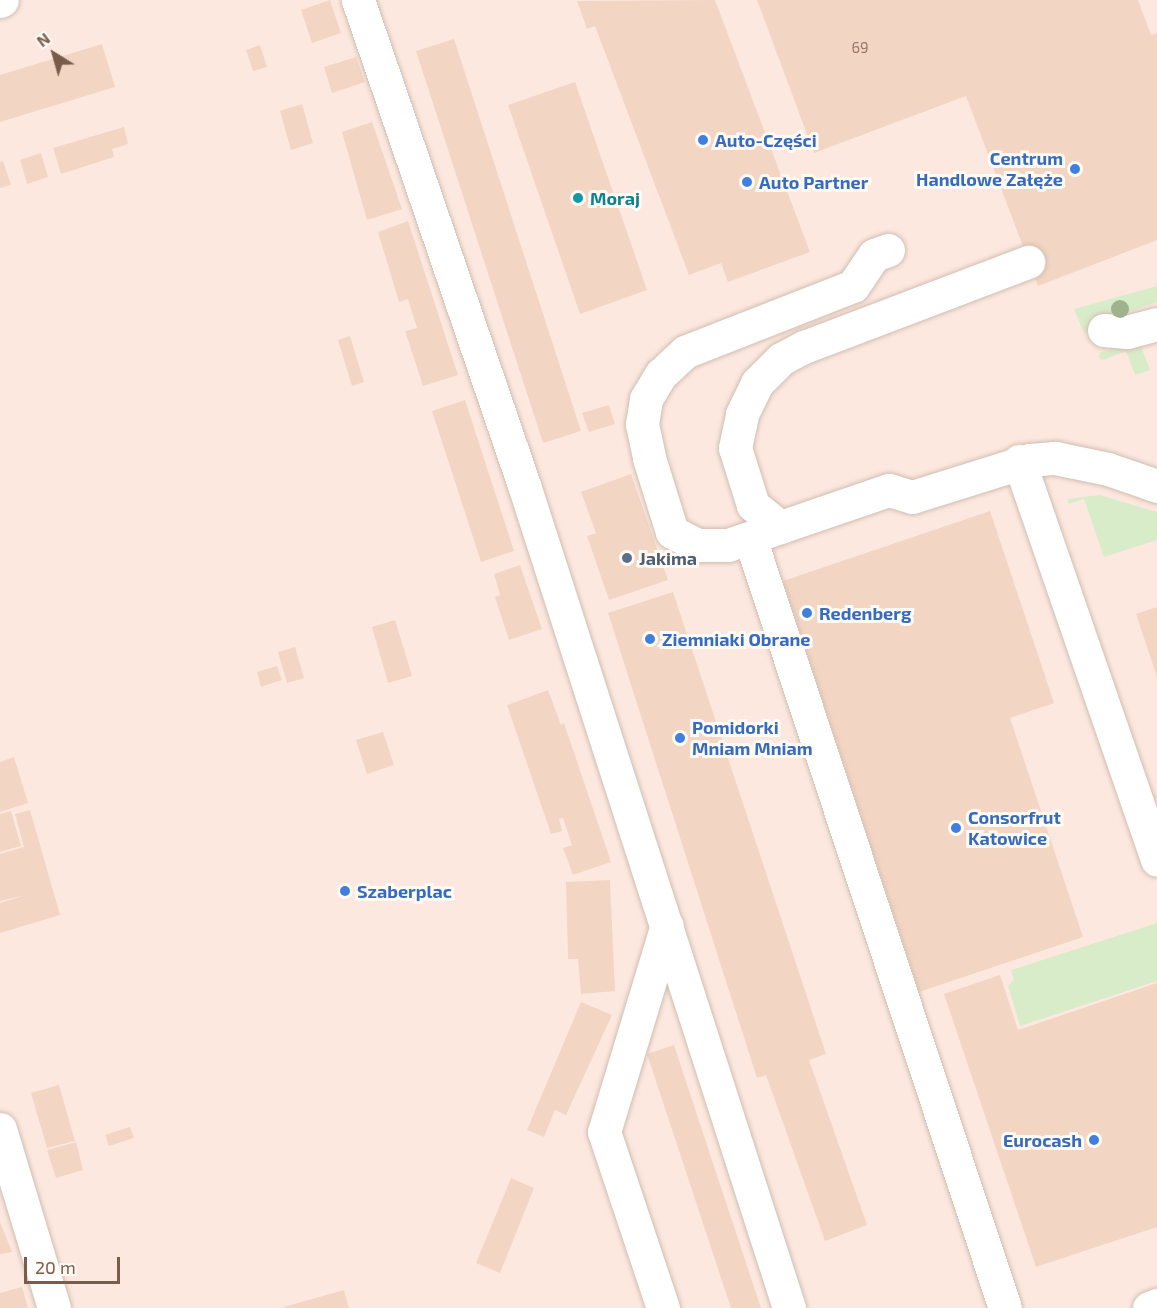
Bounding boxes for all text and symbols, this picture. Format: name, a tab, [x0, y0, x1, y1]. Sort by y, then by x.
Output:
north arrow	[24, 24, 84, 84]
text: N	[33, 28, 53, 50]
house number: 69	[851, 39, 869, 57]
place label: Auto-Części	[715, 129, 817, 151]
marker: Auto-Części	[696, 133, 710, 147]
place label: Centrum Handlowe Załęże	[916, 148, 1063, 190]
marker: Centrum Handlowe Załęże	[1068, 162, 1082, 176]
place label: Auto Partner	[759, 171, 868, 193]
marker: Auto Partner	[740, 175, 754, 189]
place label: Moraj	[590, 187, 640, 209]
marker: Moraj	[571, 191, 585, 205]
place label: Jakima	[639, 547, 697, 569]
marker: Jakima	[620, 551, 634, 565]
place label: Redenberg	[819, 602, 911, 624]
marker: Redenberg	[800, 606, 814, 620]
place label: Ziemniaki Obrane	[662, 628, 810, 650]
marker: Ziemniaki Obrane	[643, 632, 657, 646]
place label: Pomidorki Mniam Mniam	[692, 717, 813, 760]
marker: Pomidorki Mniam Mniam	[673, 731, 687, 745]
place label: Consorfrut Katowice	[968, 807, 1061, 850]
marker: Consorfrut Katowice	[949, 821, 963, 835]
place label: Szaberplac	[357, 880, 452, 902]
marker: Szaberplac	[338, 884, 352, 898]
place label: Eurocash	[1003, 1129, 1082, 1151]
marker: Eurocash	[1087, 1133, 1101, 1147]
scale bar	[27, 1245, 123, 1283]
text: 20 m	[35, 1256, 76, 1278]

